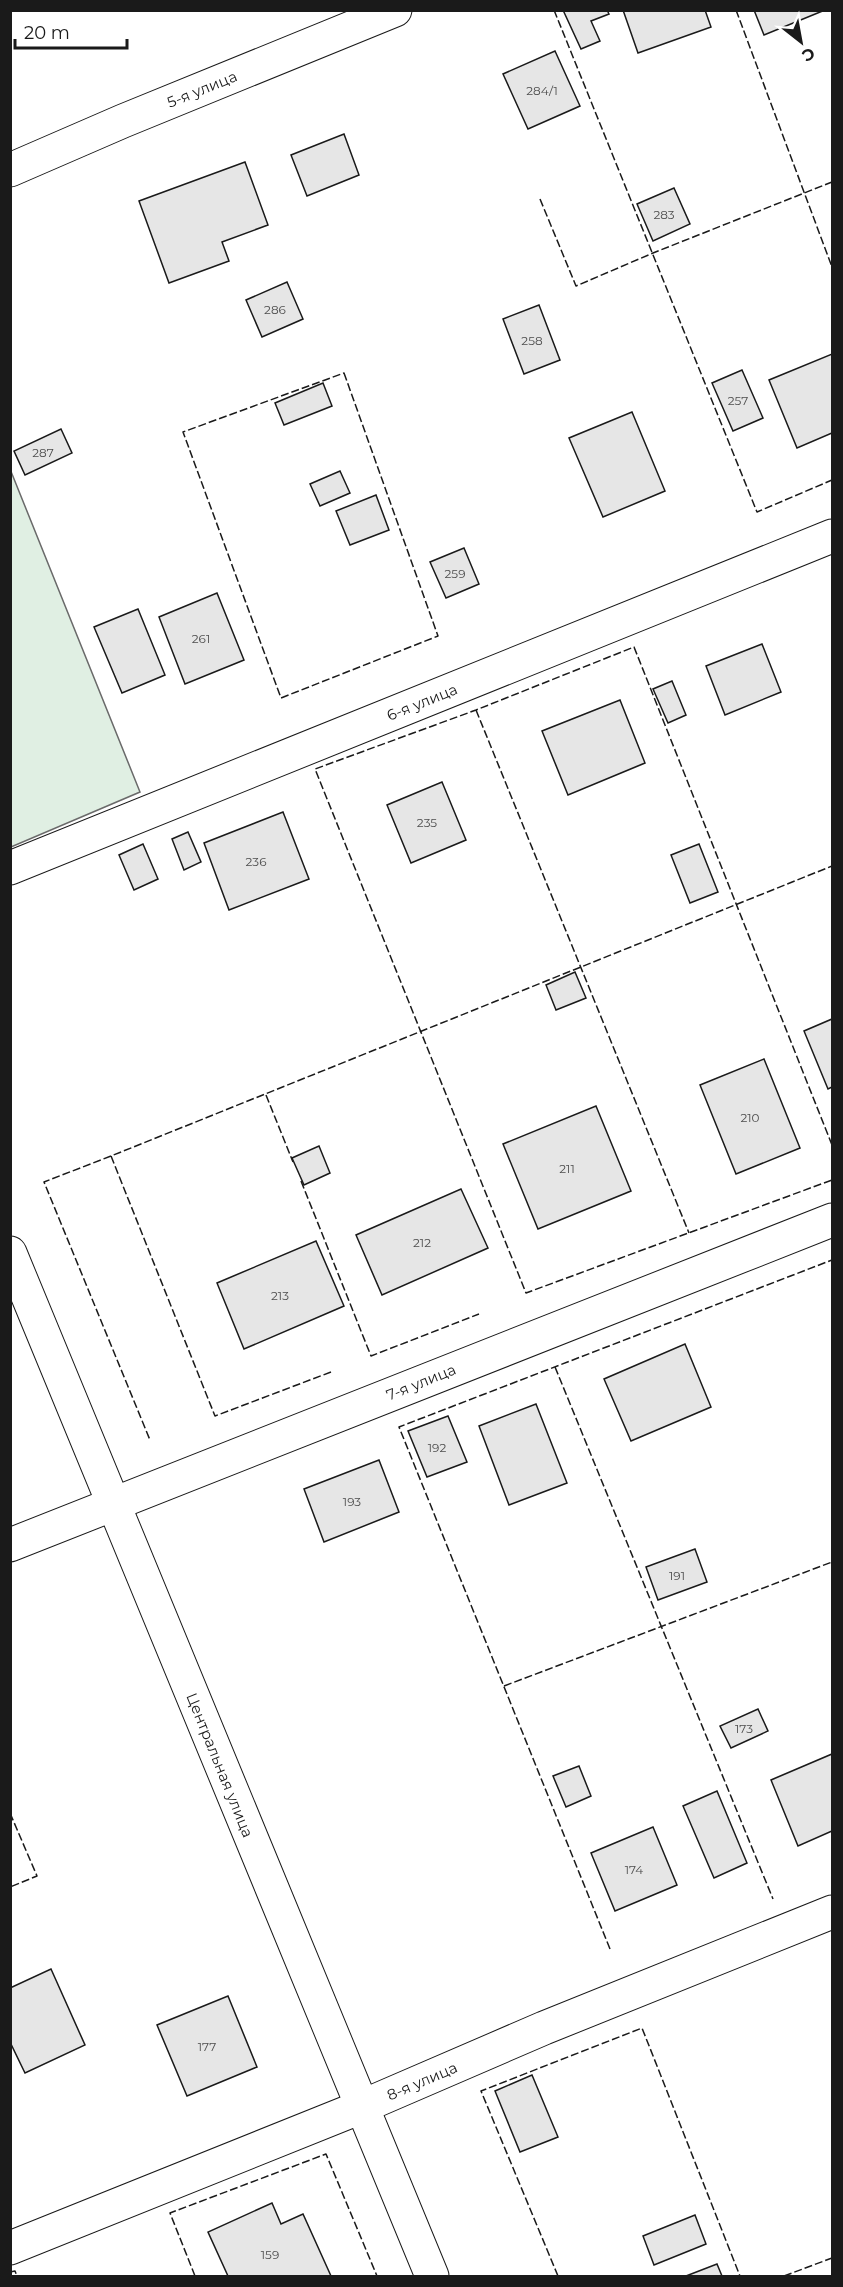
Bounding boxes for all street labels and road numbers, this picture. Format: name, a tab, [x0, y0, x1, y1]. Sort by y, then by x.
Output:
street label: 5-я улица	[164, 66, 240, 112]
street label: 6-я улица	[384, 679, 460, 725]
street label: 7-я улица	[383, 1359, 459, 1405]
street label: Центральная улица	[182, 1690, 258, 1840]
street label: 8-я улица	[384, 2058, 460, 2104]

